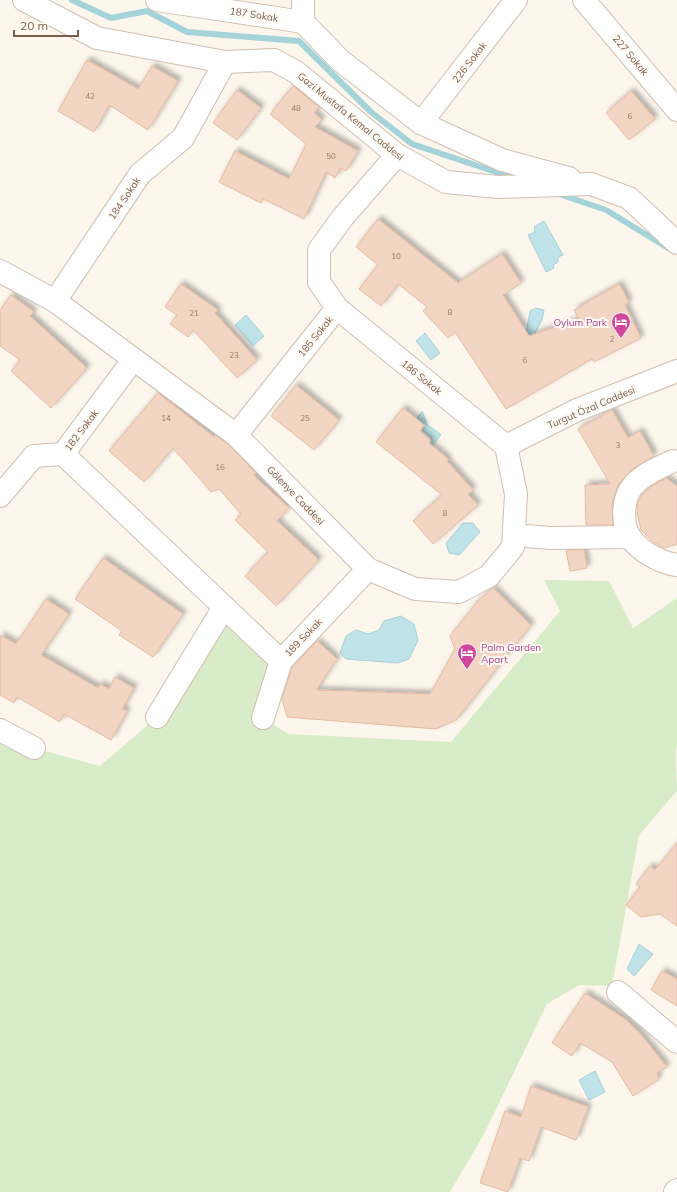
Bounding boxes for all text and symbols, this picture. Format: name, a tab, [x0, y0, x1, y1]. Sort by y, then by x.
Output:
street label: 187 Sokak	[229, 4, 280, 25]
scale bar	[14, 12, 78, 38]
text: 20 m	[20, 18, 48, 33]
street label: 227 Sokak	[610, 32, 652, 79]
street label: 226 Sokak	[449, 38, 490, 86]
street label: Gazi Mustafa Kemal Caddesi	[295, 69, 406, 163]
house number: 42	[85, 91, 95, 101]
house number: 48	[291, 103, 301, 113]
house number: 6	[628, 111, 633, 121]
house number: 50	[326, 151, 336, 161]
street label: 184 Sokak	[105, 174, 144, 222]
house number: 10	[391, 251, 401, 261]
house number: 8	[448, 307, 453, 317]
house number: 21	[189, 308, 199, 318]
hotel icon: Oylum Park	[610, 311, 632, 339]
street label: 185 Sokak	[295, 313, 336, 359]
place label: Oylum Park	[553, 316, 608, 329]
house number: 2	[610, 334, 615, 344]
house number: 23	[229, 350, 239, 360]
house number: 6	[523, 355, 528, 365]
street label: 186 Sokak	[399, 357, 445, 398]
street label: Turgut Özal Caddesi	[545, 383, 637, 432]
street label: 182 Sokak	[62, 406, 102, 454]
house number: 14	[161, 413, 171, 423]
house number: 25	[300, 413, 310, 423]
house number: 3	[616, 440, 621, 450]
house number: 16	[215, 462, 225, 472]
street label: Gölenye Caddesi	[264, 463, 327, 528]
house number: 8	[443, 508, 448, 518]
street label: 189 Sokak	[282, 615, 326, 659]
place label: Palm Garden Apart	[481, 641, 541, 666]
hotel icon: Palm Garden Apart	[456, 642, 478, 670]

